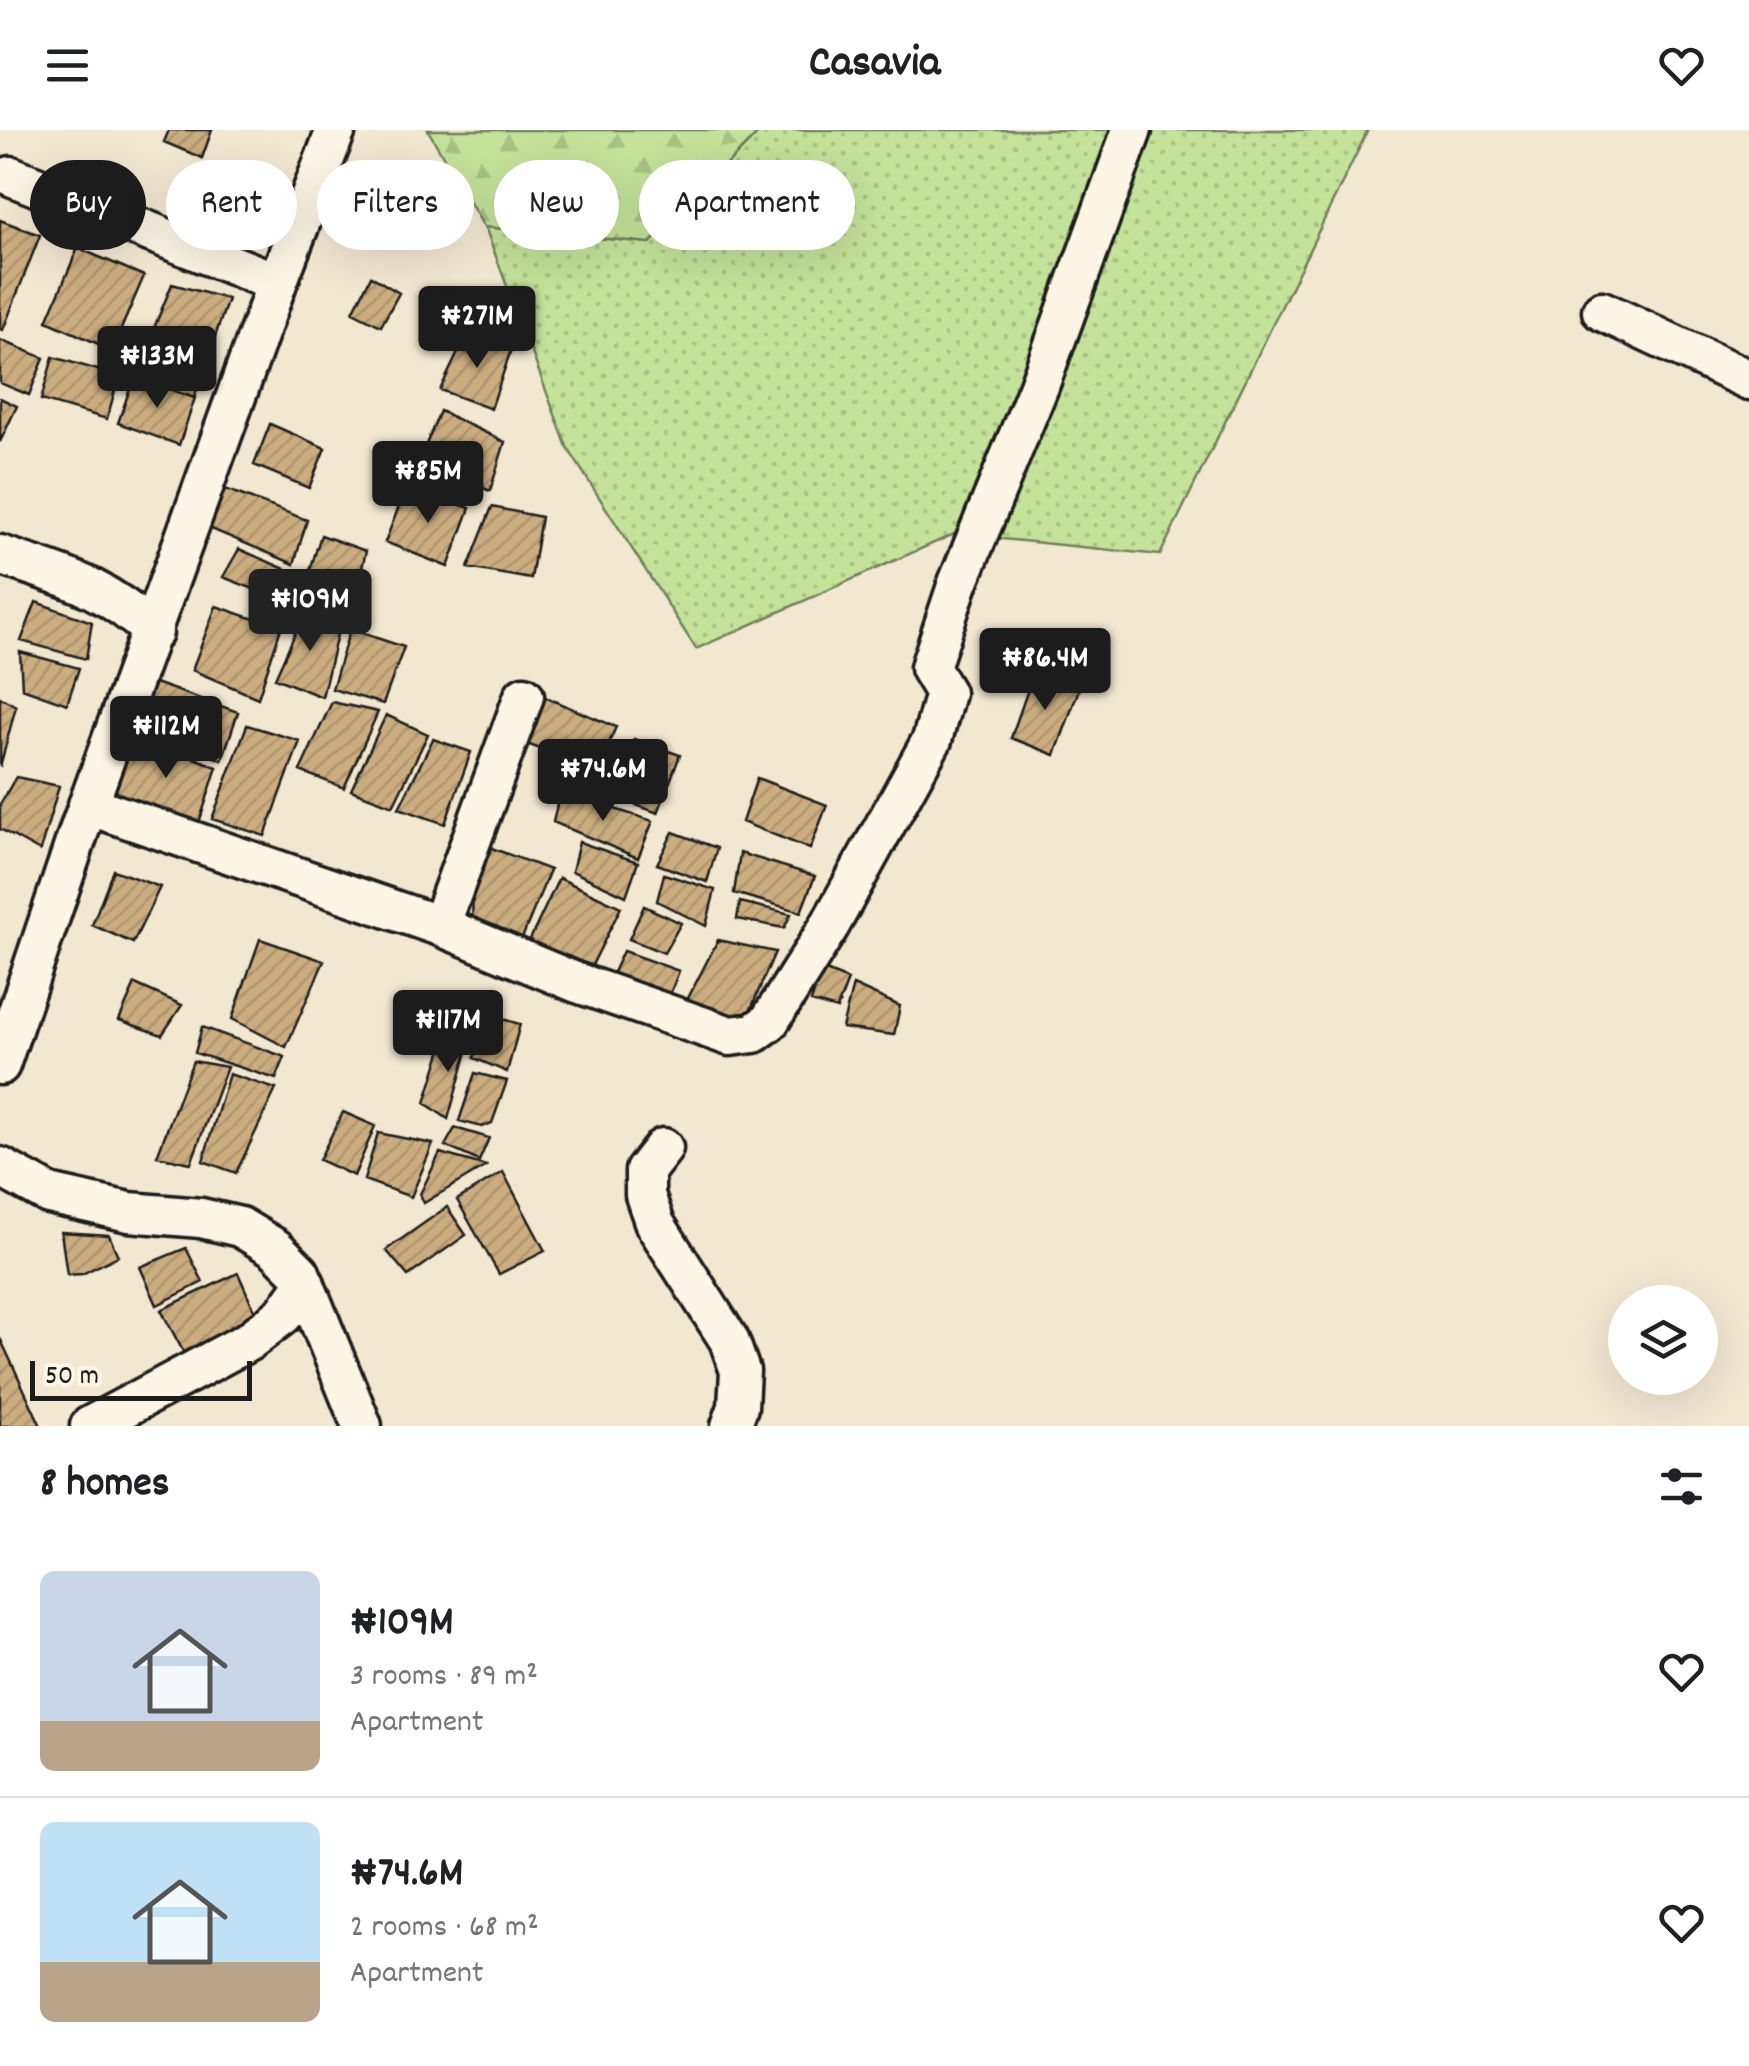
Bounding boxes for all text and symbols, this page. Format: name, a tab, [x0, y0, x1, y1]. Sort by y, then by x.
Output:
text: Casavia	[809, 33, 940, 97]
icon: menu	[40, 38, 95, 93]
icon: heart	[1654, 38, 1709, 93]
chip: Buy	[30, 160, 146, 250]
chip: Rent	[166, 160, 297, 250]
chip: Filters	[317, 160, 474, 250]
chip: New	[494, 160, 619, 250]
chip: Apartment	[639, 160, 855, 250]
pin: ₦271M	[407, 286, 547, 371]
text: ₦271M	[440, 295, 514, 341]
pin: ₦133M	[87, 326, 227, 411]
text: ₦133M	[119, 335, 195, 381]
pin: ₦85M	[369, 441, 487, 526]
text: ₦85M	[394, 450, 462, 496]
pin: ₦109M	[240, 569, 380, 654]
text: ₦109M	[271, 578, 349, 624]
pin: ₦86.4M	[964, 628, 1126, 713]
text: ₦86.4M	[1002, 637, 1088, 683]
pin: ₦112M	[96, 696, 236, 781]
text: ₦112M	[132, 705, 200, 751]
pin: ₦74.6M	[522, 739, 684, 824]
text: ₦74.6M	[560, 748, 646, 794]
pin: ₦117M	[378, 990, 518, 1075]
text: ₦117M	[415, 999, 481, 1045]
map controls	[1608, 1285, 1718, 1395]
button: layers	[1608, 1285, 1718, 1395]
scale bar	[30, 1356, 252, 1400]
text: 50 m	[45, 1358, 99, 1398]
text: 8 homes	[40, 1456, 169, 1516]
icon: filters	[1654, 1459, 1709, 1514]
text: ₦109M	[350, 1595, 454, 1655]
icon: home	[120, 1611, 240, 1731]
icon: heart	[1654, 1644, 1709, 1699]
text: 3 rooms · 89 m²	[350, 1655, 538, 1701]
text: Apartment	[350, 1701, 484, 1747]
text: ₦74.6M	[350, 1846, 463, 1906]
icon: home	[120, 1862, 240, 1982]
icon: heart	[1654, 1895, 1709, 1950]
text: 2 rooms · 68 m²	[350, 1906, 539, 1952]
text: Apartment	[350, 1952, 484, 1998]

